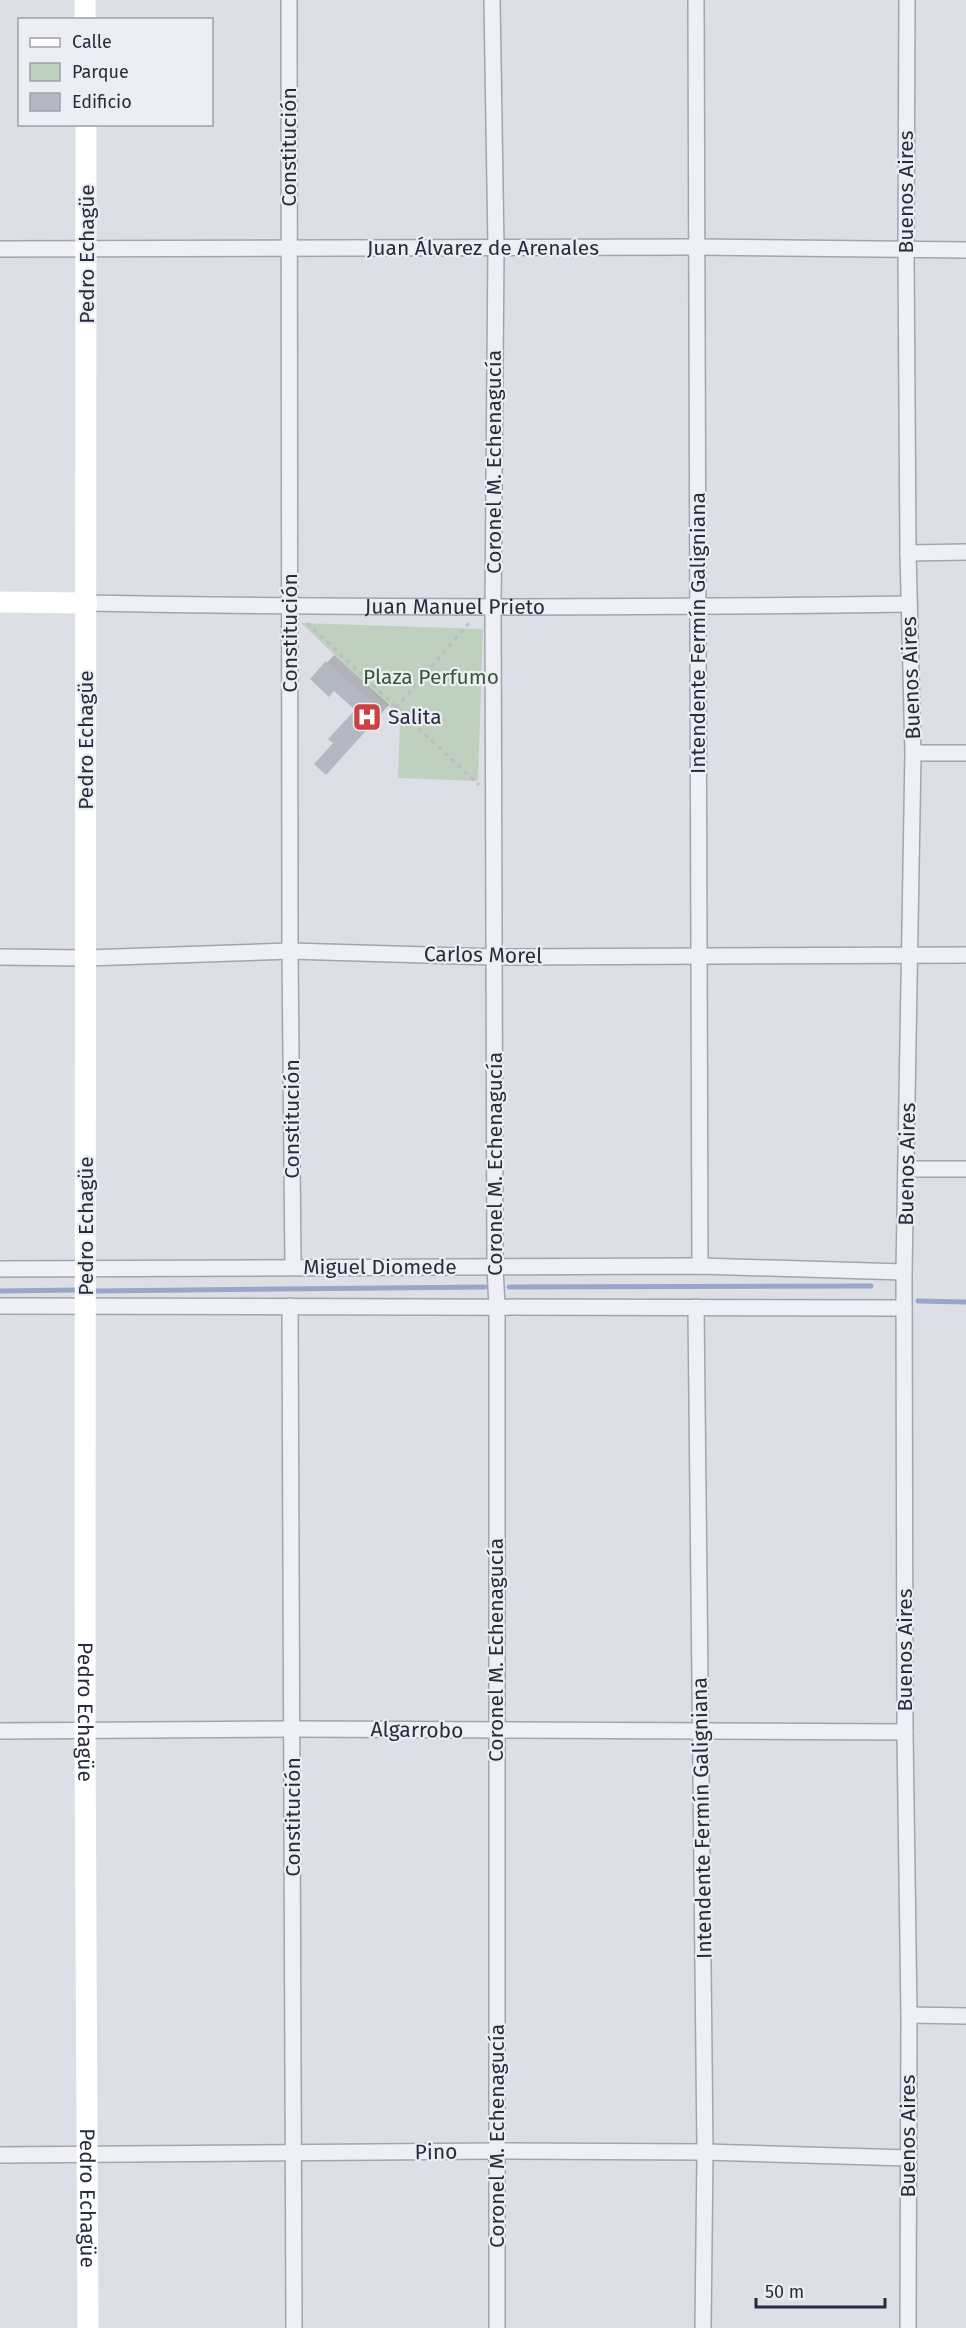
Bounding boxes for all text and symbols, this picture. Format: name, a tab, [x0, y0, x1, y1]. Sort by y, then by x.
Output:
legend	[18, 18, 213, 126]
text: Calle	[72, 31, 112, 53]
text: Parque	[72, 61, 129, 83]
street label: Constitución	[276, 87, 302, 207]
text: Edificio	[72, 91, 132, 113]
street label: Buenos Aires	[893, 130, 919, 254]
street label: Pedro Echagüe	[74, 184, 100, 324]
street label: Juan Álvarez de Arenales	[367, 235, 599, 261]
street label: Coronel M. Echenagucía	[481, 350, 507, 574]
street label: Intendente Fermín Galigniana	[685, 492, 711, 774]
street label: Constitución	[277, 573, 303, 693]
street label: Juan Manuel Prieto	[365, 593, 545, 620]
street label: Buenos Aires	[896, 616, 926, 740]
park label: Plaza Perfumo	[363, 664, 499, 690]
street label: Pedro Echagüe	[73, 670, 99, 810]
hospital icon: Salita	[351, 701, 383, 733]
place label: Salita	[388, 704, 442, 730]
street label: Carlos Morel	[424, 941, 542, 969]
street label: Coronel M. Echenagucía	[482, 1052, 508, 1276]
street label: Constitución	[279, 1059, 305, 1179]
street label: Buenos Aires	[893, 1102, 921, 1226]
street label: Pedro Echagüe	[73, 1156, 99, 1296]
street label: Miguel Diomede	[303, 1254, 457, 1280]
street label: Coronel M. Echenagucía	[483, 1538, 509, 1762]
street label: Buenos Aires	[892, 1588, 918, 1712]
street label: Pedro Echagüe	[72, 1642, 98, 1782]
street label: Intendente Fermín Galigniana	[687, 1677, 717, 1959]
street label: Algarrobo	[370, 1716, 464, 1744]
street label: Constitución	[280, 1757, 306, 1877]
street label: Coronel M. Echenagucía	[484, 2024, 510, 2248]
street label: Buenos Aires	[895, 2074, 921, 2198]
street label: Pedro Echagüe	[74, 2128, 101, 2268]
street label: Pino	[414, 2139, 458, 2165]
scale bar	[756, 2271, 885, 2309]
text: 50 m	[765, 2281, 804, 2303]

